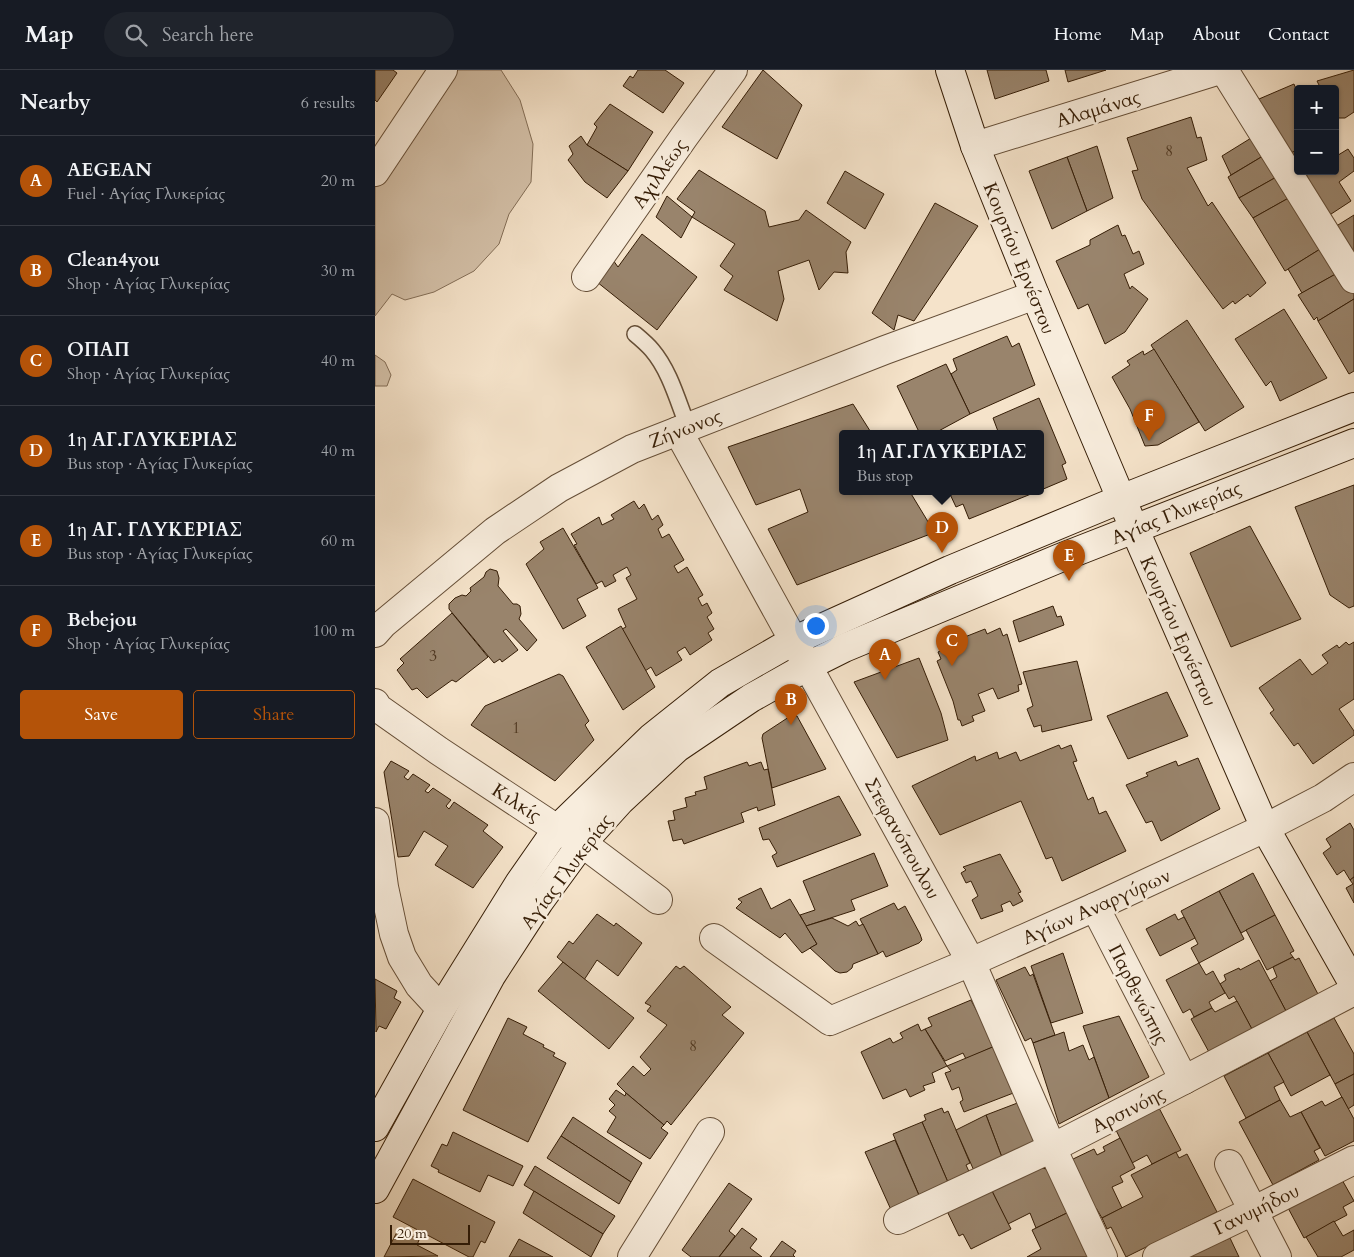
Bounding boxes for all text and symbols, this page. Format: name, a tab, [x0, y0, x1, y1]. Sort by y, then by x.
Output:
search box	[104, 12, 454, 57]
text: Map	[25, 18, 74, 51]
icon: search	[122, 21, 150, 49]
text: Search here	[162, 22, 254, 48]
text: Home	[1054, 22, 1102, 47]
text: Map	[1130, 22, 1164, 47]
text: About	[1192, 22, 1240, 47]
text: Contact	[1268, 22, 1329, 47]
street label: Αλαμάνας	[1053, 84, 1144, 134]
map controls	[1294, 85, 1339, 175]
button: +	[1294, 85, 1339, 130]
text: Nearby	[20, 88, 91, 117]
text: 6 results	[301, 92, 355, 114]
button: −	[1294, 130, 1339, 175]
street label: Αχιλλέως	[626, 133, 693, 214]
house number: 8	[1165, 140, 1173, 162]
text: AEGEAN	[67, 157, 152, 183]
text: A	[30, 170, 42, 192]
text: 20 m	[321, 170, 355, 192]
street label: Κουρτίου Ερνέστου	[977, 179, 1061, 338]
text: Fuel · Αγίας Γλυκερίας	[67, 183, 225, 205]
text: Clean4you	[67, 247, 160, 273]
text: B	[30, 260, 42, 282]
text: 30 m	[321, 260, 355, 282]
text: Shop · Αγίας Γλυκερίας	[67, 273, 230, 295]
text: ΟΠΑΠ	[67, 337, 130, 363]
text: C	[30, 350, 42, 372]
text: 40 m	[321, 350, 355, 372]
text: Shop · Αγίας Γλυκερίας	[67, 363, 230, 385]
pin: F	[1133, 400, 1165, 441]
street label: Ζήνωνος	[645, 403, 726, 455]
text: 1η ΑΓ.ΓΛΥΚΕΡΙΑΣ	[67, 427, 237, 453]
popup	[839, 430, 1044, 495]
text: 1η ΑΓ.ΓΛΥΚΕΡΙΑΣ	[856, 439, 1027, 465]
text: D	[29, 440, 43, 462]
text: 40 m	[321, 440, 355, 462]
text: Bus stop · Αγίας Γλυκερίας	[67, 453, 253, 475]
text: Bus stop	[856, 465, 913, 487]
street label: Αγίας Γλυκερίας	[1107, 475, 1245, 551]
pin: D	[926, 512, 958, 553]
text: 1η ΑΓ. ΓΛΥΚΕΡΙΑΣ	[67, 517, 242, 543]
text: E	[31, 530, 41, 552]
text: 60 m	[321, 530, 355, 552]
pin: E	[1053, 540, 1085, 581]
text: Bus stop · Αγίας Γλυκερίας	[67, 543, 253, 565]
street label: Κουρτίου Ερνέστου	[1133, 552, 1223, 711]
text: Bebejou	[67, 607, 137, 633]
your location	[803, 613, 829, 639]
text: F	[31, 620, 41, 642]
text: 100 m	[313, 620, 355, 642]
pin: C	[936, 625, 968, 666]
text: Shop · Αγίας Γλυκερίας	[67, 633, 230, 655]
pin: A	[869, 639, 901, 680]
house number: 3	[429, 645, 437, 667]
pin: B	[775, 684, 807, 725]
button: Save	[20, 690, 183, 739]
button: Share	[193, 690, 355, 739]
house number: 1	[512, 717, 520, 739]
street label: Στεφανόπουλου	[858, 773, 946, 904]
street label: Κιλκίς	[487, 777, 546, 828]
street label: Αγίας Γλυκερίας	[515, 809, 619, 935]
street label: Αγίων Αναργύρων	[1018, 863, 1175, 951]
street label: Παρθενώπης	[1102, 940, 1175, 1049]
house number: 8	[689, 1035, 697, 1057]
street label: Αρσινόης	[1087, 1080, 1170, 1139]
street label: Γανυμήδου	[1209, 1178, 1304, 1242]
scale bar	[390, 1222, 470, 1245]
text: 20 m	[397, 1224, 427, 1243]

